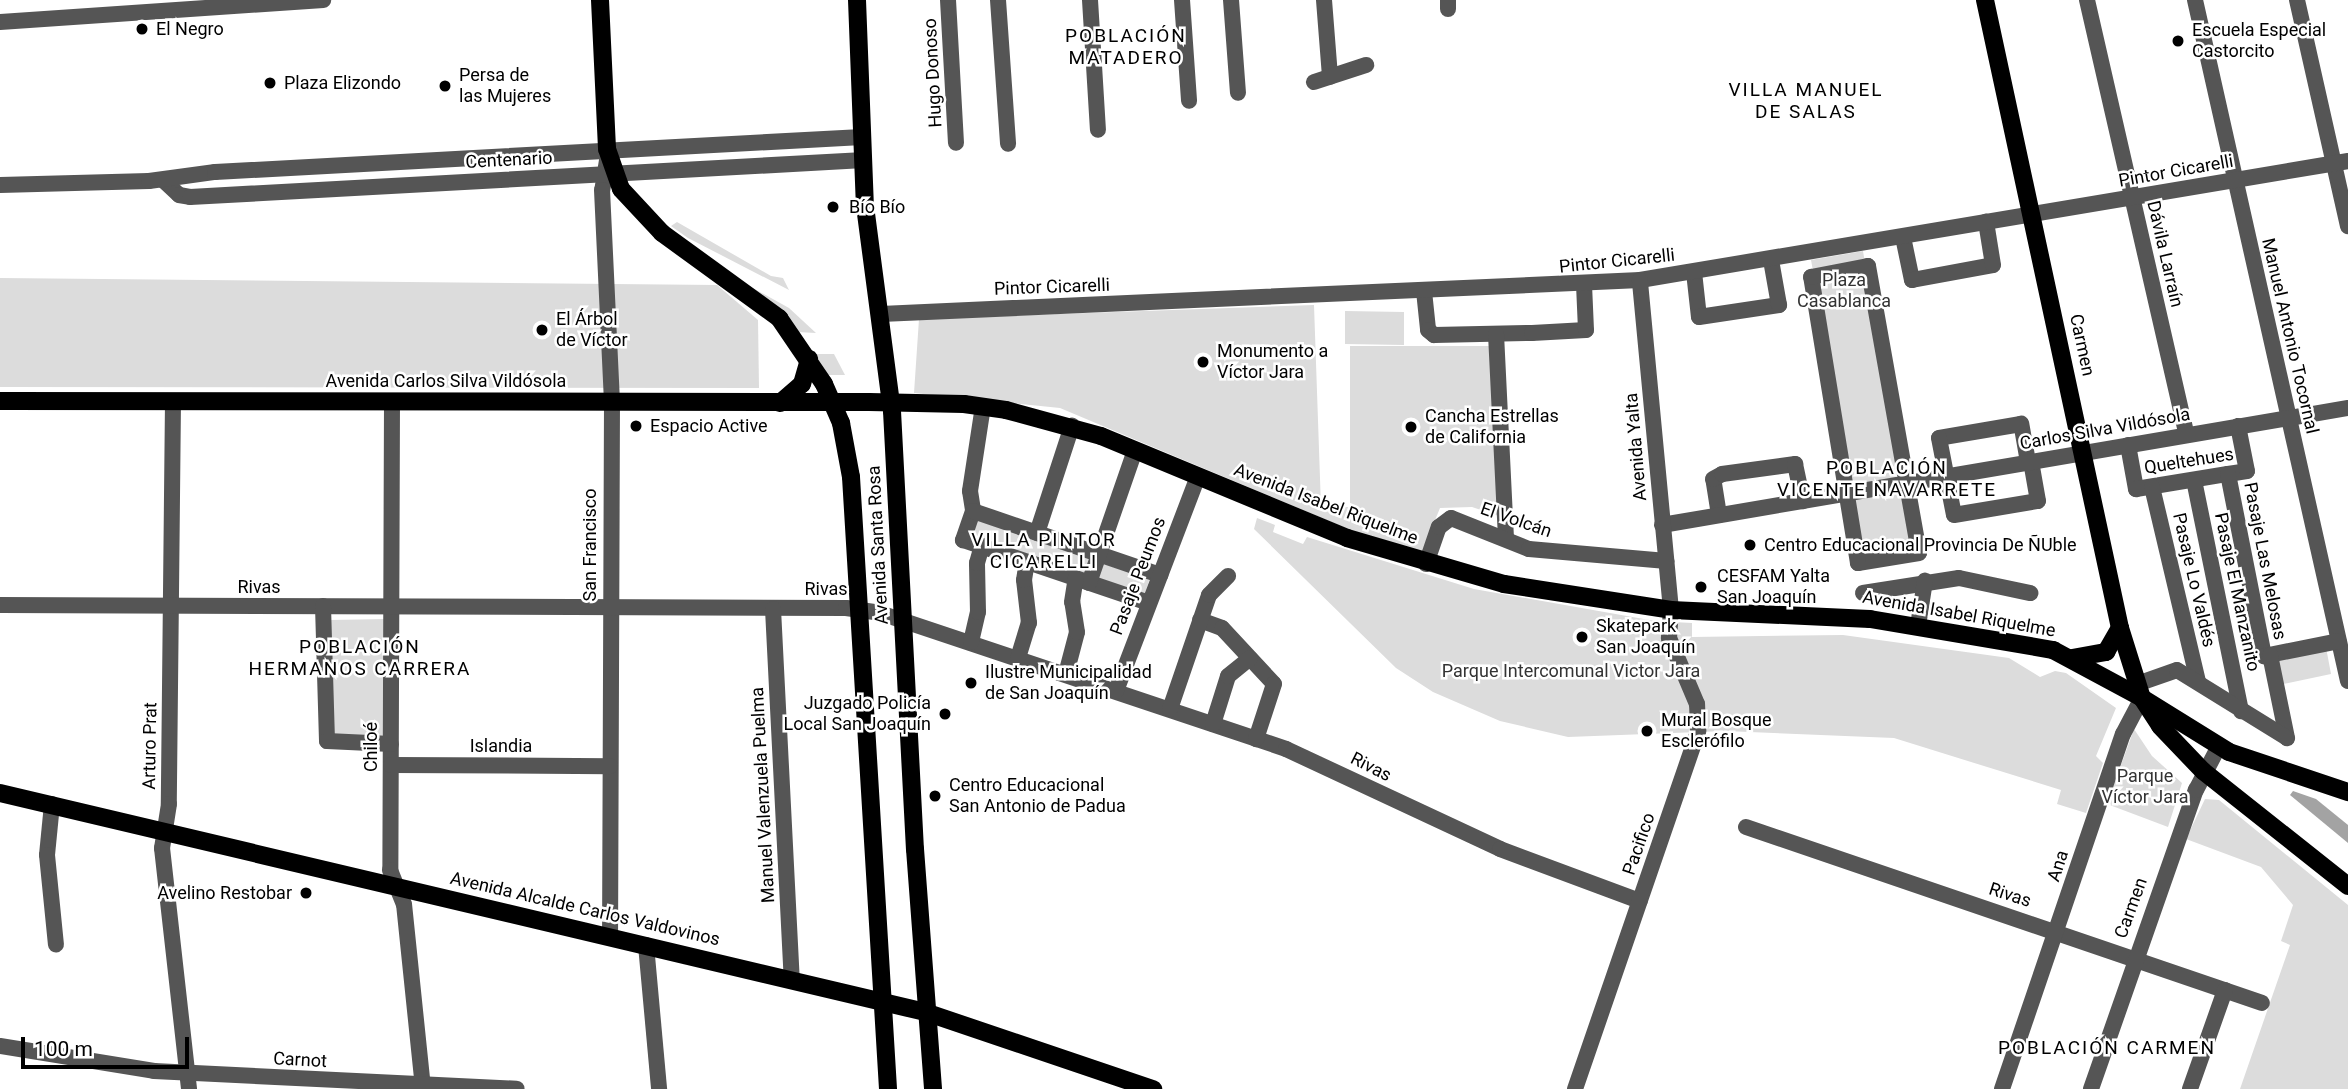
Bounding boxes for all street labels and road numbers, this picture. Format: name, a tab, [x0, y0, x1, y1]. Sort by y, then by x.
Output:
street label: Hugo Donoso	[919, 18, 947, 128]
street label: Centenario	[465, 147, 553, 173]
street label: Pintor Cicarelli	[2117, 150, 2235, 192]
street label: Dávila Larraín	[2142, 199, 2188, 309]
street label: Manuel Antonio Tocornal	[2257, 236, 2323, 436]
street label: Pintor Cicarelli	[1558, 244, 1676, 278]
street label: Pintor Cicarelli	[994, 274, 1110, 300]
street label: Carmen	[2065, 312, 2099, 378]
street label: Avenida Carlos Silva Vildósola	[326, 370, 566, 392]
street label: Avenida Yalta	[1621, 392, 1651, 502]
street label: Carlos Silva Vildósola	[2018, 403, 2192, 455]
street label: Queltehues	[2143, 443, 2235, 479]
street label: Avenida Isabel Riquelme	[1231, 459, 1421, 549]
street label: Avenida Santa Rosa	[863, 465, 893, 625]
street label: Pasaje Las Melosas	[2239, 480, 2291, 642]
street label: San Francisco	[579, 489, 601, 601]
street label: El Volcán	[1478, 498, 1554, 542]
street label: Pasaje Lo Valdés	[2168, 511, 2220, 649]
street label: Pasaje El Manzanito	[2210, 511, 2264, 673]
street label: Pasaje Peumos	[1106, 514, 1170, 638]
street label: Rivas	[237, 576, 281, 598]
street label: Rivas	[804, 578, 848, 600]
street label: Avenida Isabel Riquelme	[1861, 586, 2057, 642]
street label: Manuel Valenzuela Puelma	[747, 686, 779, 904]
street label: Arturo Prat	[138, 702, 162, 790]
street label: Chiloé	[360, 722, 382, 772]
street label: Islandia	[470, 735, 532, 757]
street label: Rivas	[1347, 748, 1395, 786]
street label: Pacifico	[1618, 810, 1660, 878]
street label: Ana	[2043, 848, 2073, 884]
street label: Avenida Alcalde Carlos Valdovinos	[448, 867, 722, 951]
street label: Carmen	[2110, 875, 2152, 941]
street label: Rivas	[1986, 878, 2034, 912]
street label: Carnot	[273, 1048, 327, 1072]

